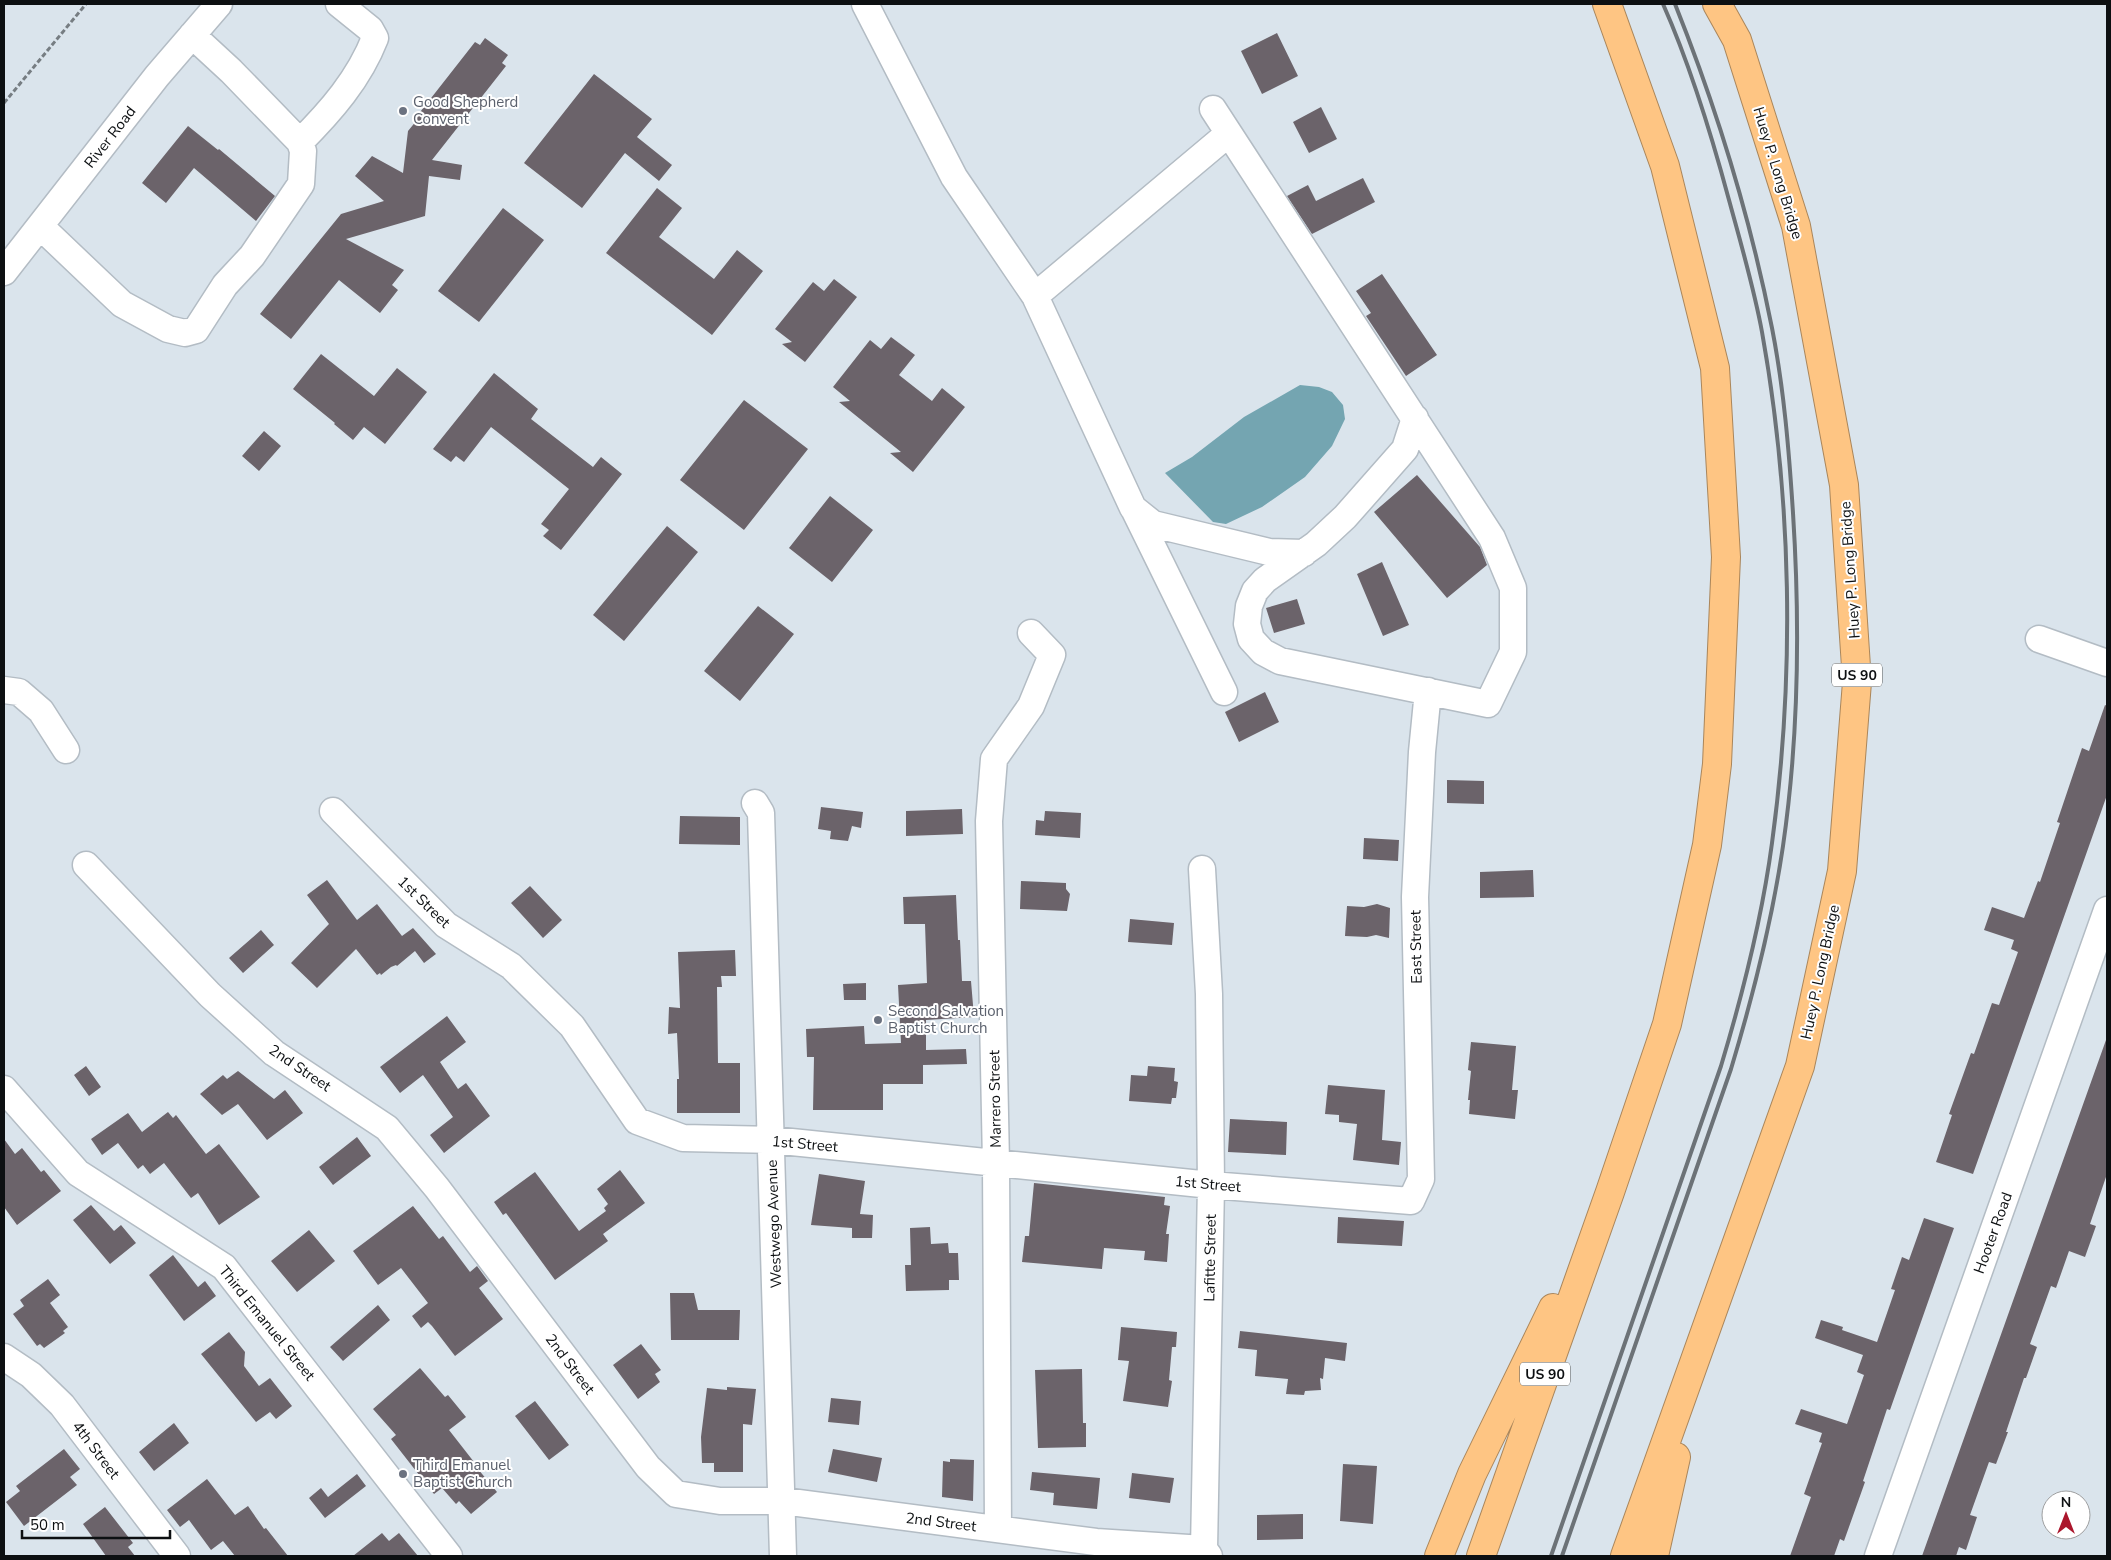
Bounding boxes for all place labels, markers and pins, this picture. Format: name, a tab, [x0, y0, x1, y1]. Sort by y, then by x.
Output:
place label: Good Shepherd Convent	[413, 92, 518, 129]
marker: Good Shepherd Convent	[397, 105, 409, 117]
place label: Second Salvation Baptist Church	[888, 1001, 1004, 1038]
marker: Second Salvation Baptist Church	[872, 1014, 884, 1026]
place label: Third Emanuel Baptist Church	[413, 1455, 513, 1492]
marker: Third Emanuel Baptist Church	[397, 1468, 409, 1480]

